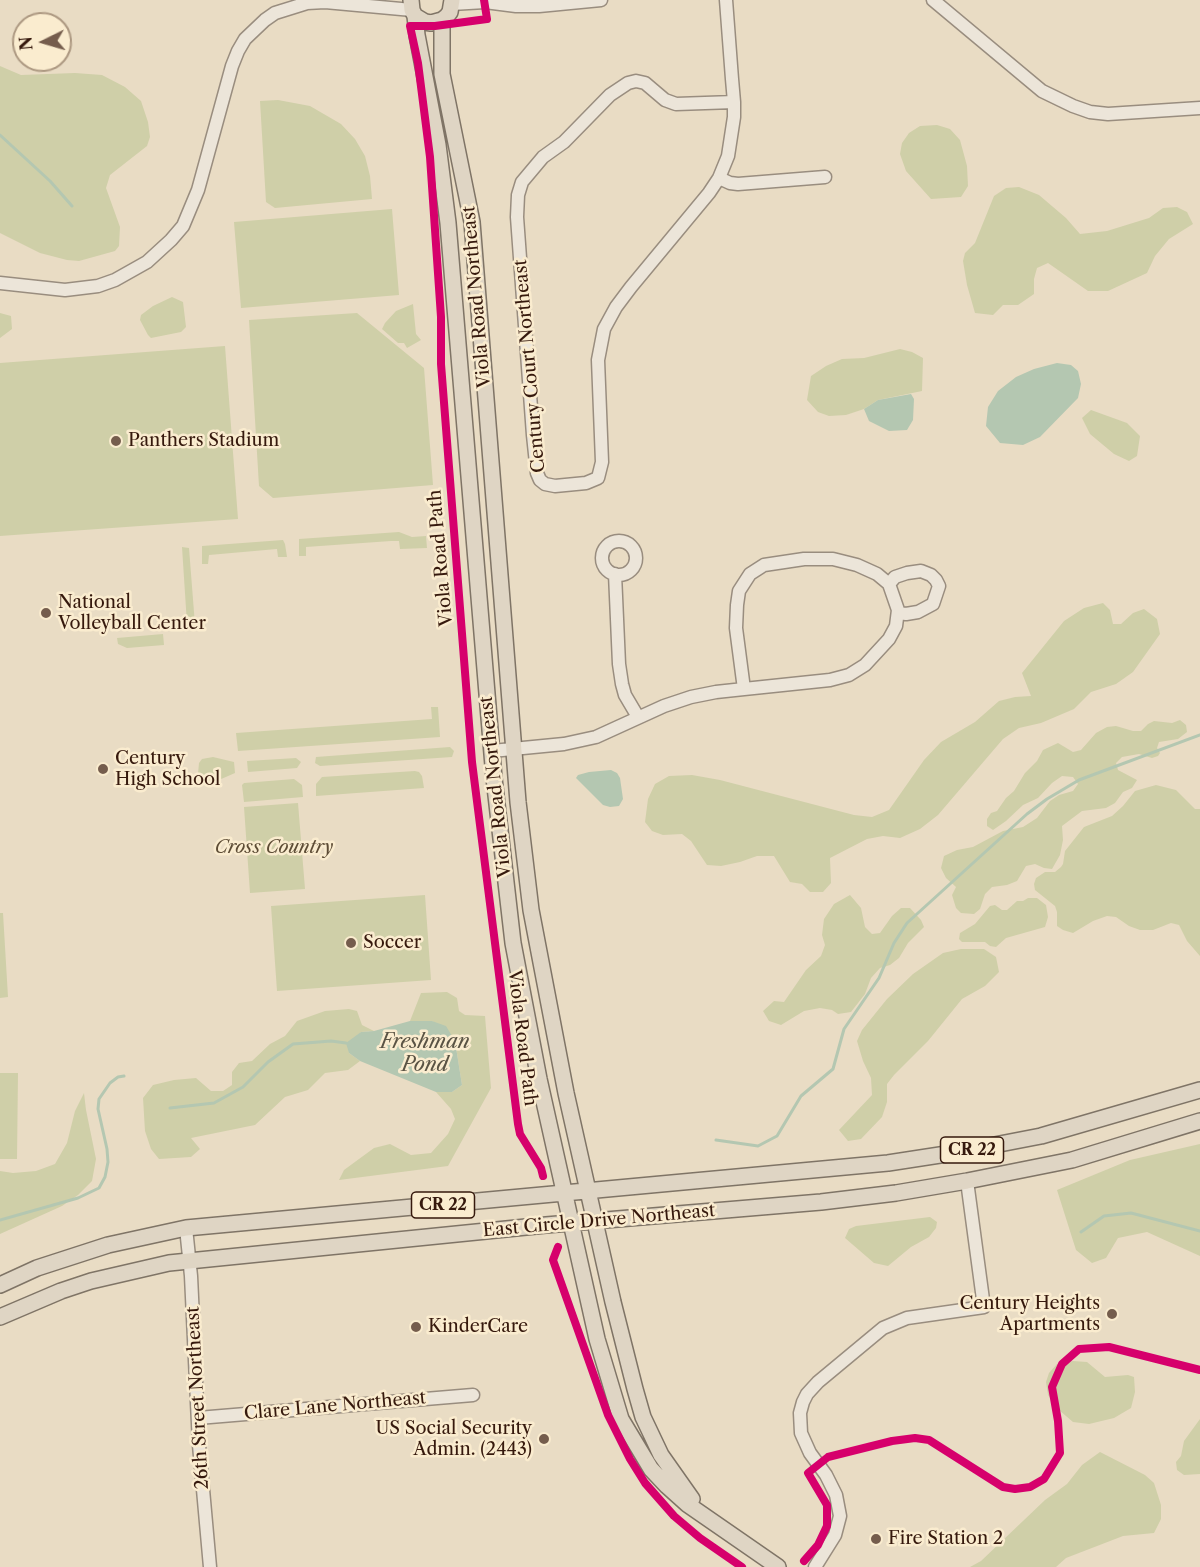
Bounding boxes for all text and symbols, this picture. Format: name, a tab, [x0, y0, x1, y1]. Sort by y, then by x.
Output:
north arrow	[12, 12, 72, 72]
text: N	[15, 36, 37, 51]
street label: Viola Road Northeast	[458, 205, 496, 389]
street label: Century Court Northeast	[510, 258, 550, 474]
place label: Panthers Stadium	[128, 430, 279, 452]
marker: Panthers Stadium	[109, 434, 123, 448]
street label: Viola Road Path	[424, 489, 458, 627]
place label: National Volleyball Center	[58, 592, 206, 634]
marker: National Volleyball Center	[39, 606, 53, 620]
street label: Viola Road Northeast	[476, 695, 516, 879]
place label: Century High School	[115, 748, 220, 790]
marker: Century High School	[96, 762, 110, 776]
park label: Cross Country	[215, 837, 333, 859]
place label: Soccer	[363, 932, 421, 954]
marker: Soccer	[344, 936, 358, 950]
street label: Viola Road Path	[503, 969, 541, 1107]
water label: Freshman Pond	[380, 1030, 470, 1077]
road number: CR 22	[940, 1137, 1004, 1163]
road number: CR 22	[412, 1192, 474, 1218]
street label: East Circle Drive Northeast	[482, 1200, 716, 1242]
place label: Century Heights Apartments	[959, 1293, 1100, 1336]
street label: 26th Street Northeast	[182, 1306, 214, 1490]
marker: Century Heights Apartments	[1105, 1307, 1119, 1321]
place label: KinderCare	[428, 1316, 528, 1338]
marker: KinderCare	[409, 1320, 423, 1334]
street label: Clare Lane Northeast	[243, 1387, 427, 1425]
place label: US Social Security Admin. (2443)	[375, 1418, 532, 1460]
marker: US Social Security Admin. (2443)	[537, 1432, 551, 1446]
place label: Fire Station 2	[888, 1528, 1003, 1550]
marker: Fire Station 2	[869, 1532, 883, 1546]

